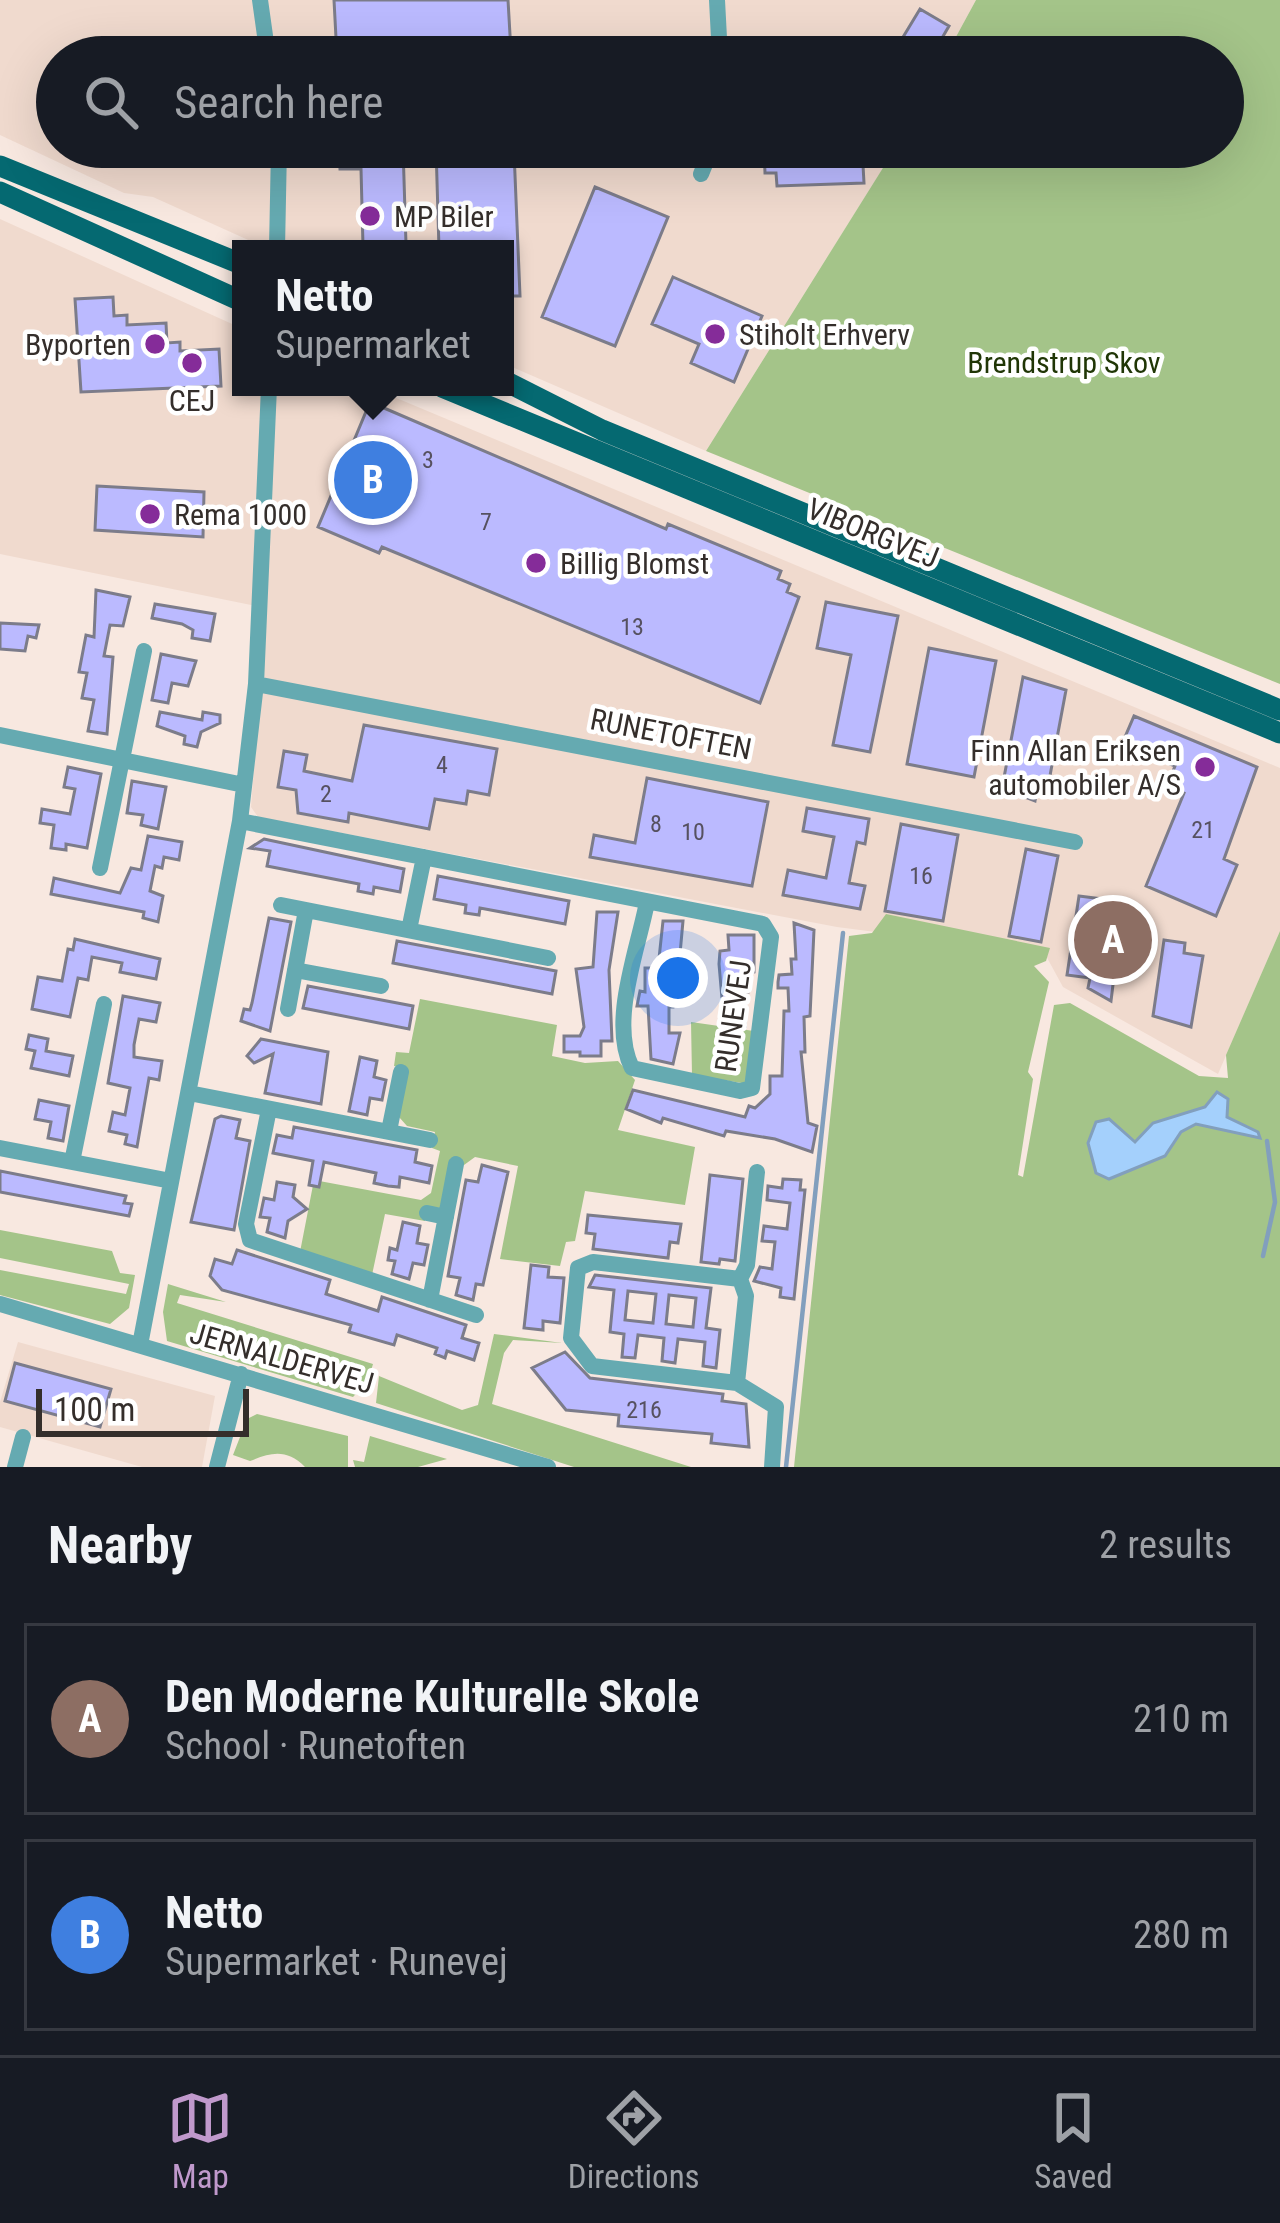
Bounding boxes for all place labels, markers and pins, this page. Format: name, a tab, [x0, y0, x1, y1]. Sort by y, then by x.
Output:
place label: MP Biler	[394, 199, 494, 234]
marker: MP Biler	[357, 203, 383, 229]
place label: Stiholt Erhverv	[739, 317, 910, 352]
marker: Stiholt Erhverv	[702, 321, 728, 347]
place label: Byporten	[25, 327, 131, 362]
marker: Byporten	[142, 331, 168, 357]
marker: CEJ	[179, 350, 205, 376]
place label: CEJ	[169, 383, 215, 418]
pin: B	[334, 435, 412, 525]
place label: Rema 1000	[174, 497, 307, 532]
marker: Rema 1000	[137, 501, 163, 527]
place label: Billig Blomst	[560, 546, 709, 581]
marker: Billig Blomst	[523, 550, 549, 576]
place label: Finn Allan Eriksen automobiler A/S	[970, 733, 1181, 802]
marker: Finn Allan Eriksen automobiler A/S	[1192, 754, 1218, 780]
pin: A	[1074, 895, 1152, 985]

